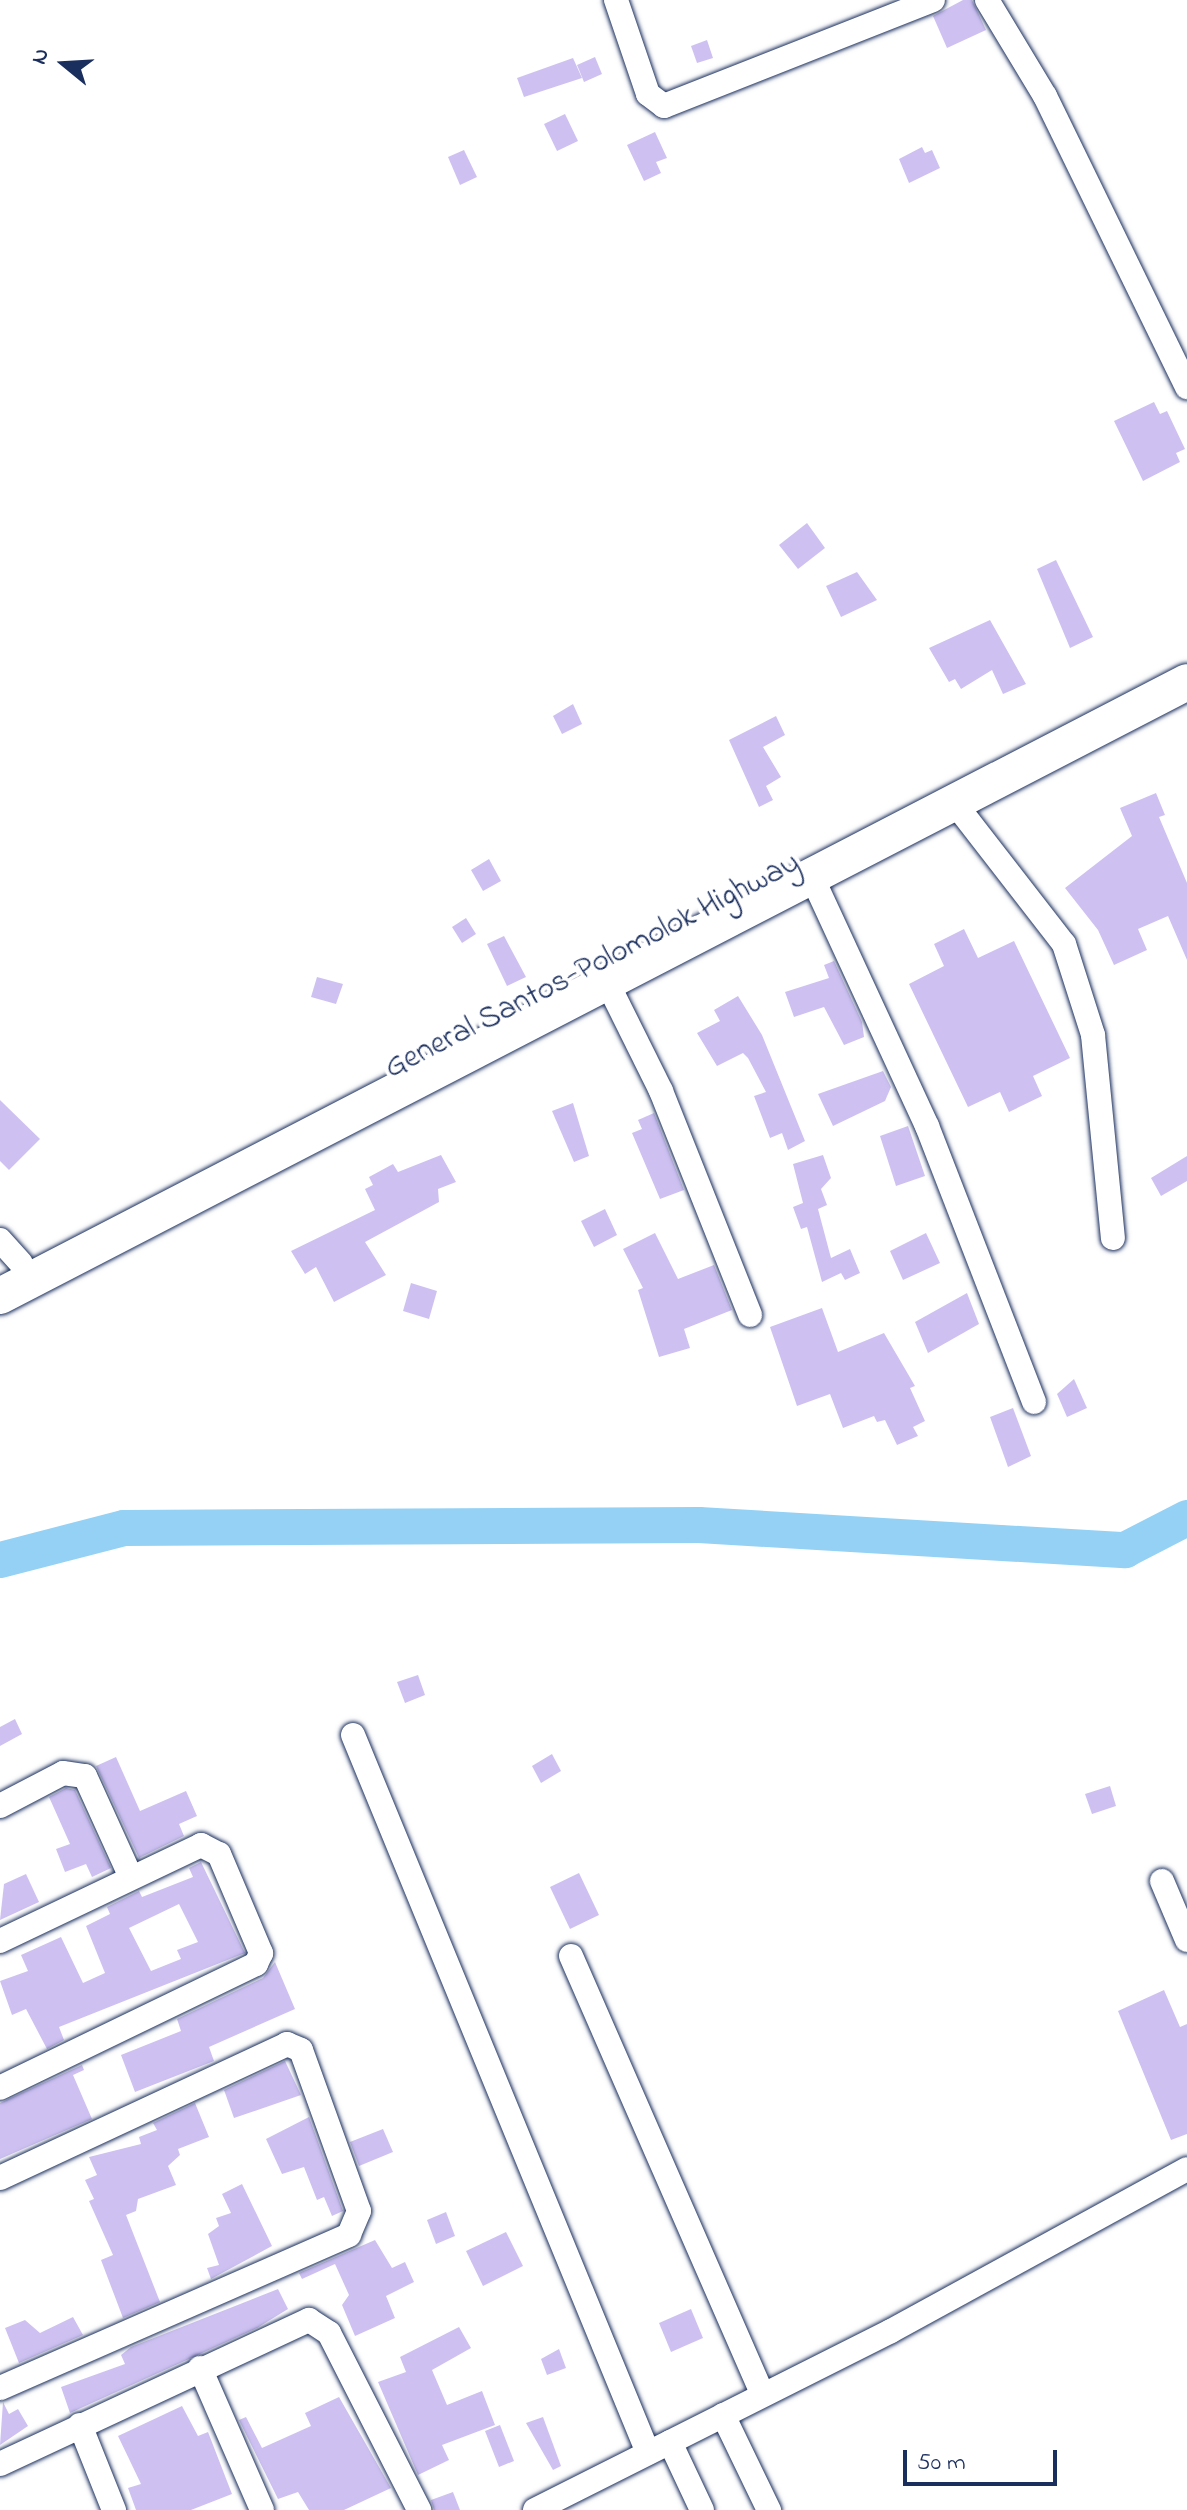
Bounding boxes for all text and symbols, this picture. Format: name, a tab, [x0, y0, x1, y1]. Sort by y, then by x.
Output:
north arrow	[24, 24, 104, 104]
text: N	[24, 45, 59, 69]
street label: General Santos-Polomolok Highway	[379, 845, 807, 1089]
scale bar	[907, 2434, 1061, 2484]
text: 50 m	[917, 2446, 966, 2481]

